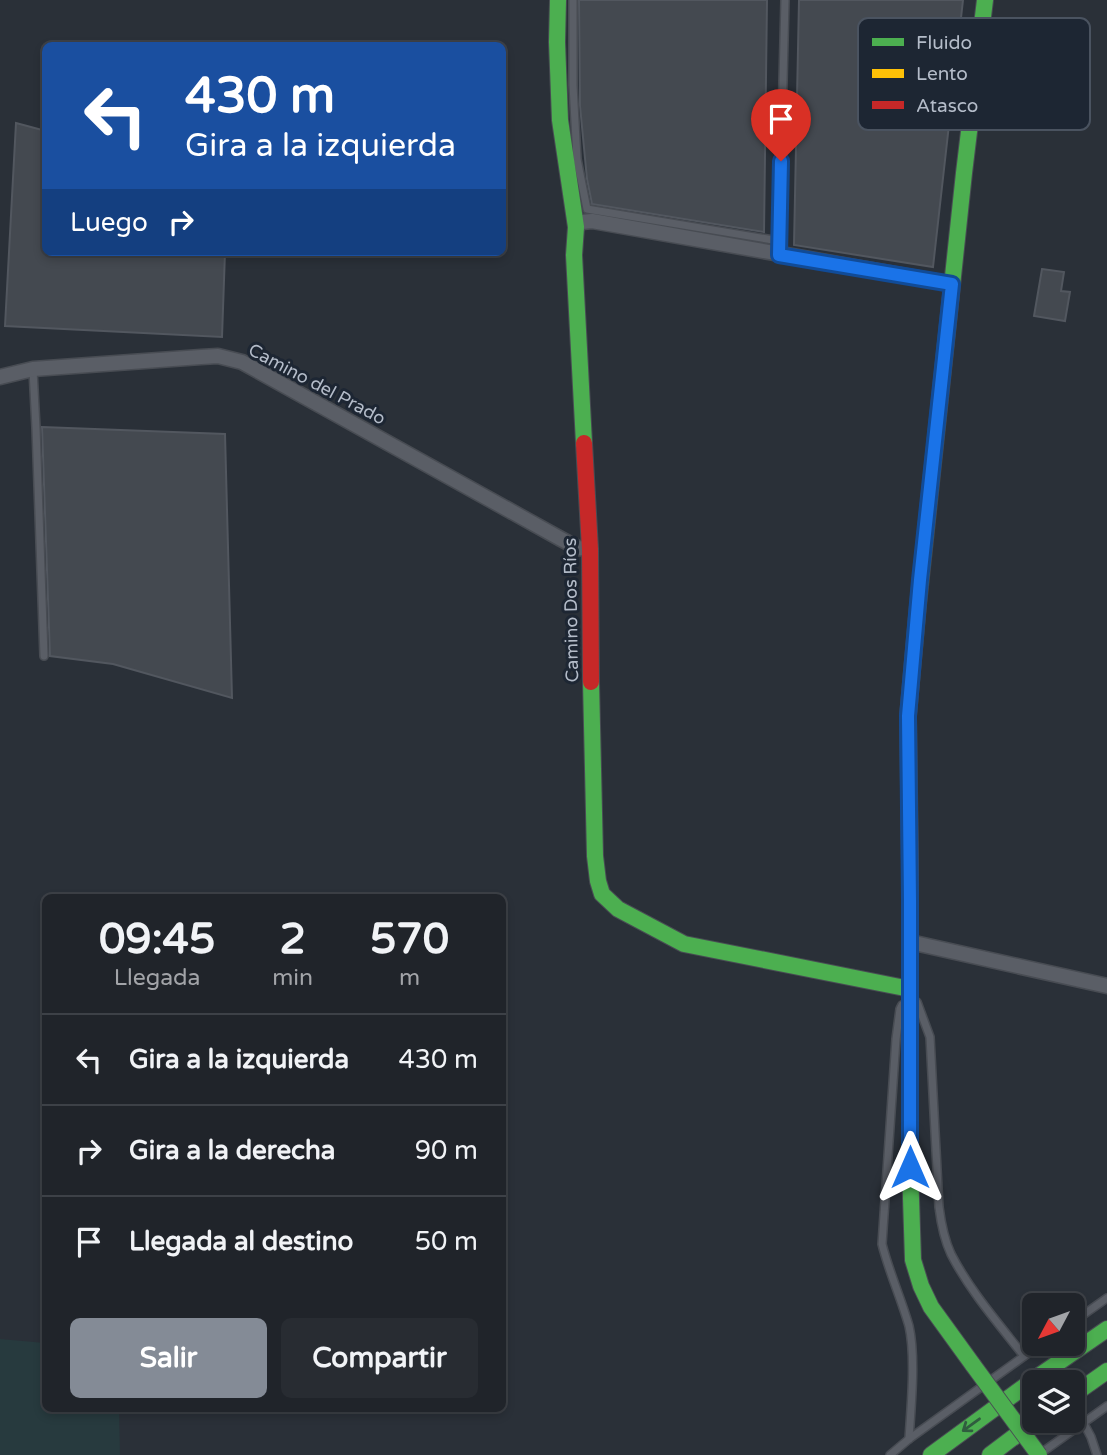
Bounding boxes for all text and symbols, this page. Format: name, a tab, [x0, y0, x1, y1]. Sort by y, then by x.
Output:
legend	[858, 18, 1090, 130]
text: Fluido	[916, 32, 972, 54]
text: Lento	[916, 63, 968, 85]
text: 430 m	[185, 67, 335, 126]
icon: left	[70, 70, 161, 161]
pin	[751, 89, 811, 161]
text: Atasco	[916, 95, 978, 117]
icon: arrive	[762, 100, 800, 138]
text: Gira a la izquierda	[185, 127, 456, 165]
icon: right	[162, 203, 200, 241]
text: Luego	[70, 207, 148, 238]
street label: Camino del Prado	[245, 339, 389, 429]
street label: Camino Dos Ríos	[559, 538, 583, 682]
text: 09:45	[99, 914, 215, 965]
text: 2	[279, 914, 306, 965]
text: 570	[370, 914, 449, 965]
text: Llegada	[114, 964, 201, 992]
text: min	[272, 964, 313, 992]
text: m	[399, 964, 420, 992]
icon: left	[70, 1041, 108, 1079]
text: Gira a la izquierda	[129, 1044, 349, 1075]
text: 430 m	[398, 1044, 478, 1075]
position arrow	[873, 1130, 947, 1204]
icon: right	[70, 1132, 108, 1170]
text: Gira a la derecha	[129, 1135, 335, 1166]
text: 90 m	[415, 1135, 478, 1166]
icon: arrive	[70, 1223, 108, 1261]
text: Llegada al destino	[129, 1226, 353, 1257]
text: 50 m	[415, 1226, 478, 1257]
north arrow	[1022, 1293, 1085, 1356]
map controls	[1022, 1293, 1085, 1433]
button: Salir	[70, 1318, 267, 1398]
button: Compartir	[281, 1318, 478, 1398]
button: layers	[1022, 1370, 1085, 1433]
one-way arrow	[962, 1418, 981, 1432]

